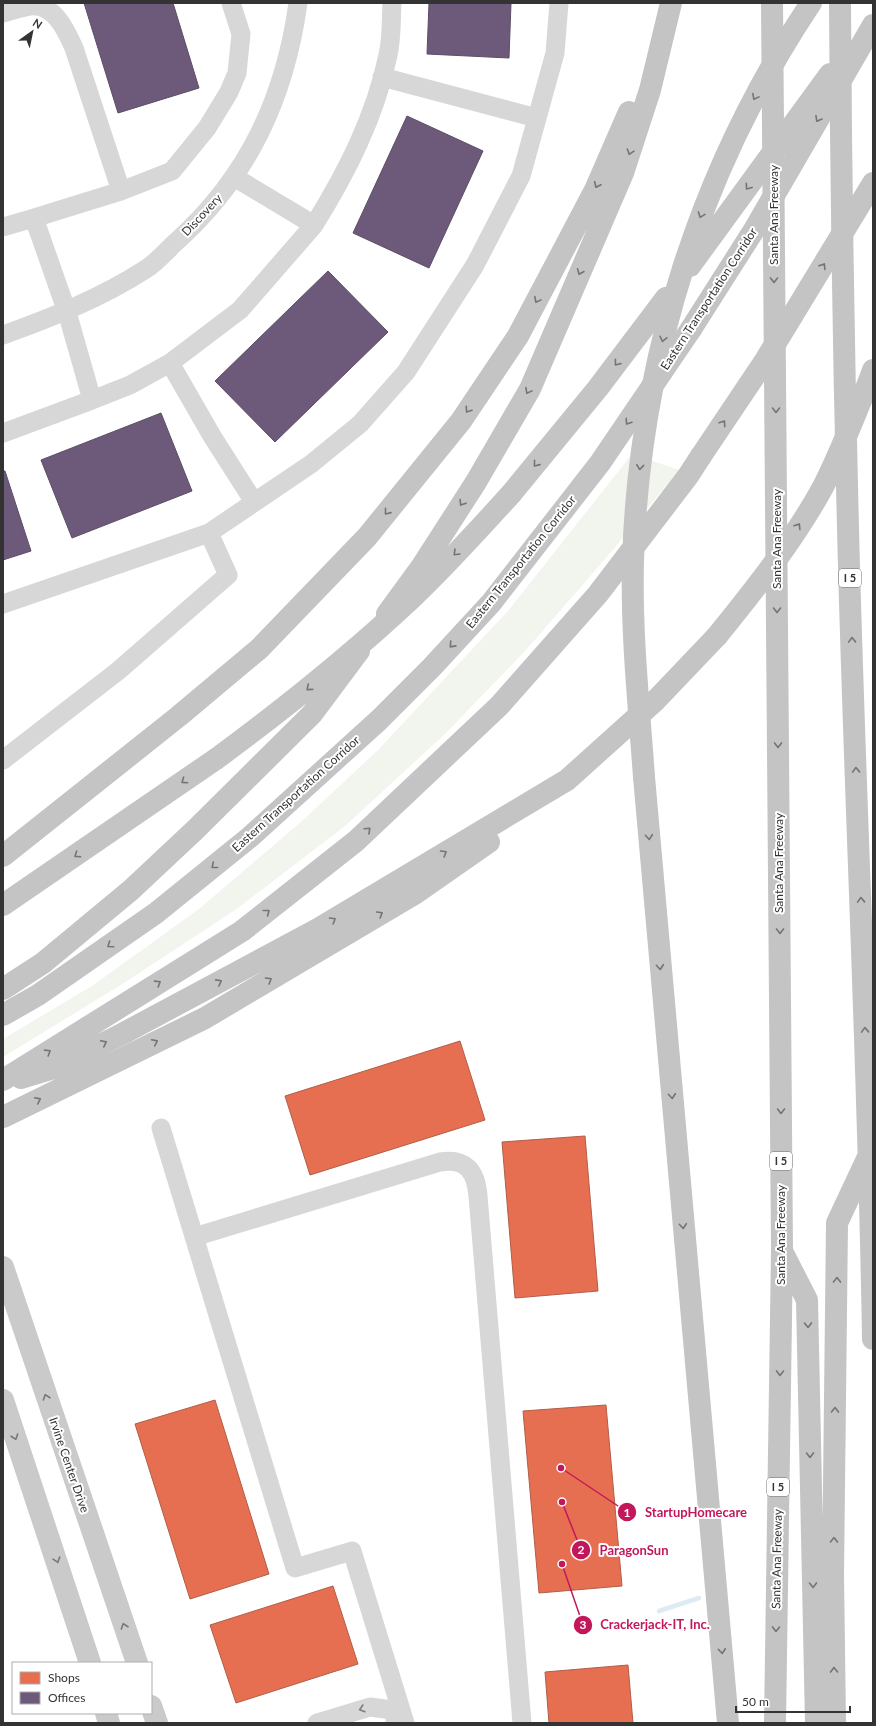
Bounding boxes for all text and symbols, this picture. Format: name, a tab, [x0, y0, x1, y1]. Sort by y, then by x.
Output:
north arrow	[12, 12, 52, 52]
text: N	[31, 15, 45, 31]
one-way arrow	[752, 92, 759, 100]
one-way arrow	[815, 115, 822, 122]
one-way arrow	[626, 148, 635, 155]
street label: Santa Ana Freeway	[766, 164, 781, 265]
one-way arrow	[594, 181, 602, 189]
one-way arrow	[745, 183, 753, 190]
street label: Discovery	[178, 190, 225, 239]
one-way arrow	[697, 211, 706, 218]
street label: Eastern Transportation Corridor	[657, 224, 761, 373]
one-way arrow	[818, 263, 825, 270]
one-way arrow	[577, 269, 585, 276]
one-way arrow	[770, 277, 778, 283]
one-way arrow	[534, 296, 541, 303]
one-way arrow	[660, 336, 668, 342]
one-way arrow	[615, 358, 622, 365]
one-way arrow	[526, 387, 533, 394]
one-way arrow	[466, 406, 473, 413]
one-way arrow	[771, 407, 780, 413]
one-way arrow	[625, 418, 633, 425]
one-way arrow	[718, 421, 725, 428]
one-way arrow	[533, 459, 540, 466]
one-way arrow	[635, 464, 644, 470]
street label: Santa Ana Freeway	[769, 488, 784, 589]
street label: Eastern Transportation Corridor	[462, 492, 579, 631]
one-way arrow	[460, 499, 467, 506]
one-way arrow	[385, 508, 392, 515]
one-way arrow	[794, 523, 801, 530]
one-way arrow	[453, 548, 461, 556]
road number: I 5	[839, 569, 861, 587]
one-way arrow	[773, 607, 781, 613]
one-way arrow	[848, 637, 856, 643]
one-way arrow	[450, 640, 457, 648]
one-way arrow	[306, 684, 314, 691]
street label: Eastern Transportation Corridor	[229, 732, 363, 855]
one-way arrow	[774, 742, 782, 748]
one-way arrow	[852, 767, 861, 773]
one-way arrow	[181, 776, 188, 784]
street label: Santa Ana Freeway	[771, 812, 786, 913]
one-way arrow	[363, 827, 371, 835]
one-way arrow	[645, 834, 654, 840]
one-way arrow	[74, 850, 81, 858]
one-way arrow	[440, 851, 447, 858]
one-way arrow	[211, 862, 218, 869]
one-way arrow	[857, 897, 865, 903]
one-way arrow	[262, 909, 269, 916]
one-way arrow	[376, 911, 383, 918]
one-way arrow	[329, 917, 336, 924]
one-way arrow	[776, 928, 784, 934]
one-way arrow	[107, 940, 114, 948]
one-way arrow	[656, 964, 665, 970]
one-way arrow	[265, 977, 272, 985]
one-way arrow	[215, 979, 222, 987]
one-way arrow	[154, 981, 161, 988]
one-way arrow	[861, 1027, 870, 1033]
one-way arrow	[100, 1040, 107, 1048]
one-way arrow	[150, 1040, 158, 1047]
one-way arrow	[44, 1050, 51, 1057]
one-way arrow	[667, 1093, 676, 1099]
one-way arrow	[34, 1097, 41, 1105]
one-way arrow	[777, 1108, 785, 1114]
road number: I 5	[770, 1152, 792, 1170]
street label: Santa Ana Freeway	[773, 1184, 788, 1285]
one-way arrow	[678, 1223, 687, 1229]
one-way arrow	[833, 1277, 841, 1283]
one-way arrow	[804, 1322, 812, 1328]
one-way arrow	[776, 1370, 784, 1376]
one-way arrow	[43, 1394, 51, 1401]
one-way arrow	[831, 1407, 839, 1413]
street label: Irvine Center Drive	[46, 1415, 93, 1515]
one-way arrow	[11, 1433, 19, 1440]
one-way arrow	[806, 1452, 814, 1458]
road number: I 5	[767, 1478, 789, 1496]
callout: StartupHomecare	[617, 1500, 755, 1525]
text: StartupHomecare	[645, 1504, 747, 1520]
text: 1	[624, 1505, 631, 1520]
street label: Santa Ana Freeway	[768, 1508, 785, 1609]
one-way arrow	[830, 1537, 838, 1543]
callout: ParagonSun	[571, 1538, 676, 1563]
text: 2	[578, 1542, 585, 1557]
text: ParagonSun	[600, 1542, 668, 1558]
one-way arrow	[52, 1556, 60, 1563]
one-way arrow	[809, 1582, 817, 1588]
callout: Crackerjack-IT, Inc.	[573, 1612, 718, 1637]
text: Crackerjack-IT, Inc.	[600, 1616, 710, 1632]
text: 3	[580, 1617, 587, 1632]
one-way arrow	[120, 1623, 129, 1630]
one-way arrow	[772, 1626, 780, 1632]
one-way arrow	[717, 1648, 726, 1654]
legend	[12, 1662, 152, 1714]
one-way arrow	[830, 1667, 838, 1673]
text: Shops	[48, 1670, 80, 1685]
scale bar	[736, 1688, 850, 1714]
text: Offices	[48, 1690, 85, 1705]
text: 50 m	[742, 1694, 769, 1709]
one-way arrow	[358, 1704, 365, 1713]

